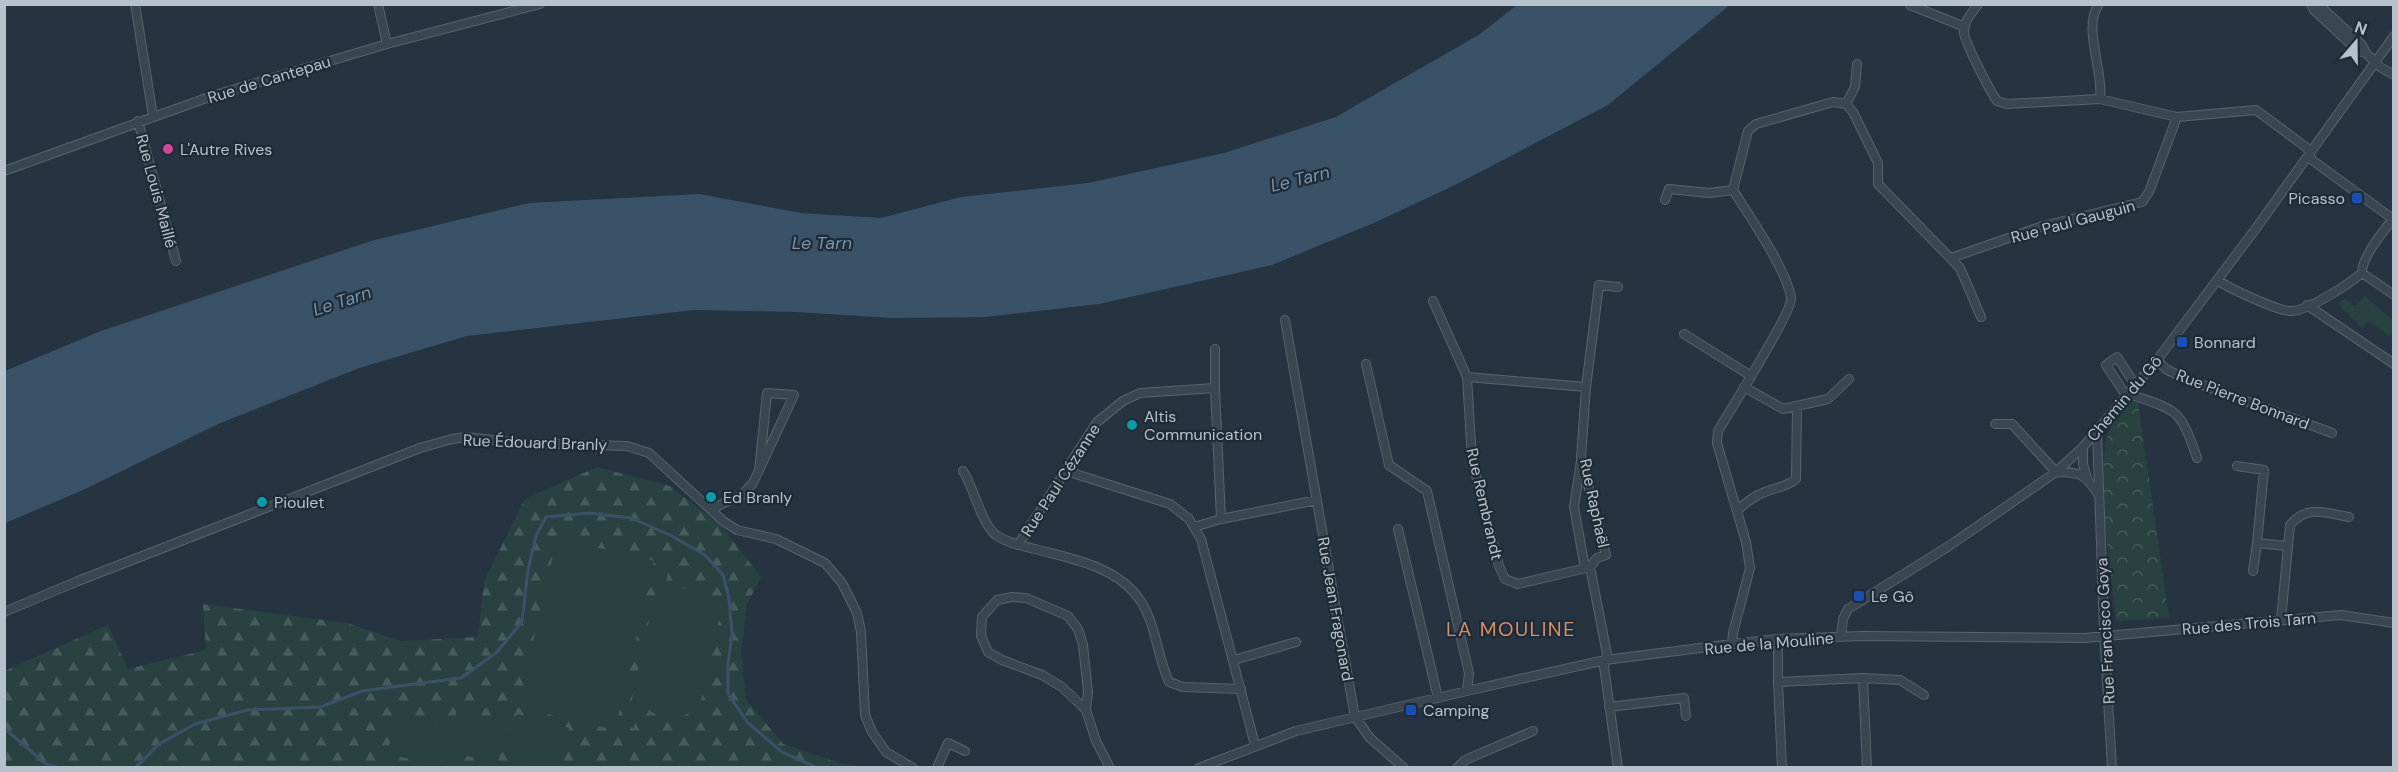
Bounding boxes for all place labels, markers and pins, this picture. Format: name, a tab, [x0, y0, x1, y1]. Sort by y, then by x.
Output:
place label: L'Autre Rives	[180, 139, 272, 160]
marker: L'Autre Rives	[161, 142, 175, 156]
place label: Picasso	[2288, 188, 2345, 209]
marker: Picasso	[2350, 191, 2364, 205]
place label: Bonnard	[2194, 332, 2256, 353]
marker: Bonnard	[2175, 335, 2189, 349]
place label: Altis Communication	[1144, 406, 1262, 445]
marker: Altis Communication	[1125, 418, 1139, 432]
place label: Ed Branly	[723, 487, 792, 508]
marker: Ed Branly	[704, 490, 718, 504]
place label: Pioulet	[274, 492, 324, 513]
marker: Pioulet	[255, 495, 269, 509]
place label: Le Gô	[1871, 586, 1914, 607]
marker: Le Gô	[1852, 589, 1866, 603]
place label: Camping	[1423, 700, 1489, 721]
marker: Camping	[1404, 703, 1418, 717]

